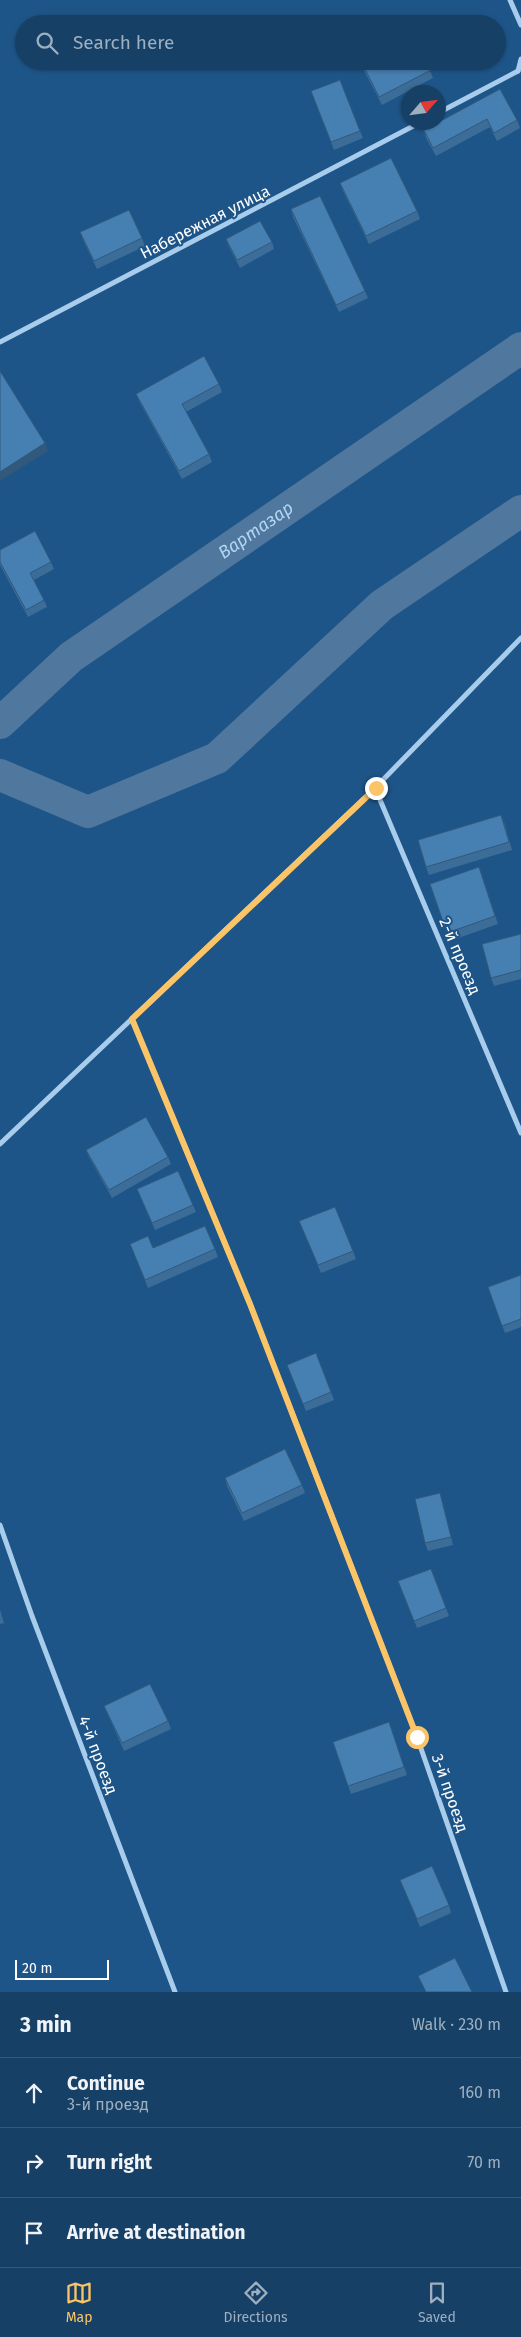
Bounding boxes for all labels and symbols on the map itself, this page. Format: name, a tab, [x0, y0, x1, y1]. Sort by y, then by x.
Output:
north arrow	[401, 85, 446, 130]
street label: Набережная улица	[137, 181, 273, 263]
water label: Вартазар	[214, 497, 298, 564]
route end	[365, 777, 388, 800]
street label: 2-й проезд	[435, 915, 485, 997]
street label: 4-й проезд	[74, 1713, 122, 1797]
route start	[406, 1726, 429, 1749]
street label: 3-й проезд	[428, 1751, 472, 1835]
scale bar	[15, 1957, 109, 1980]

